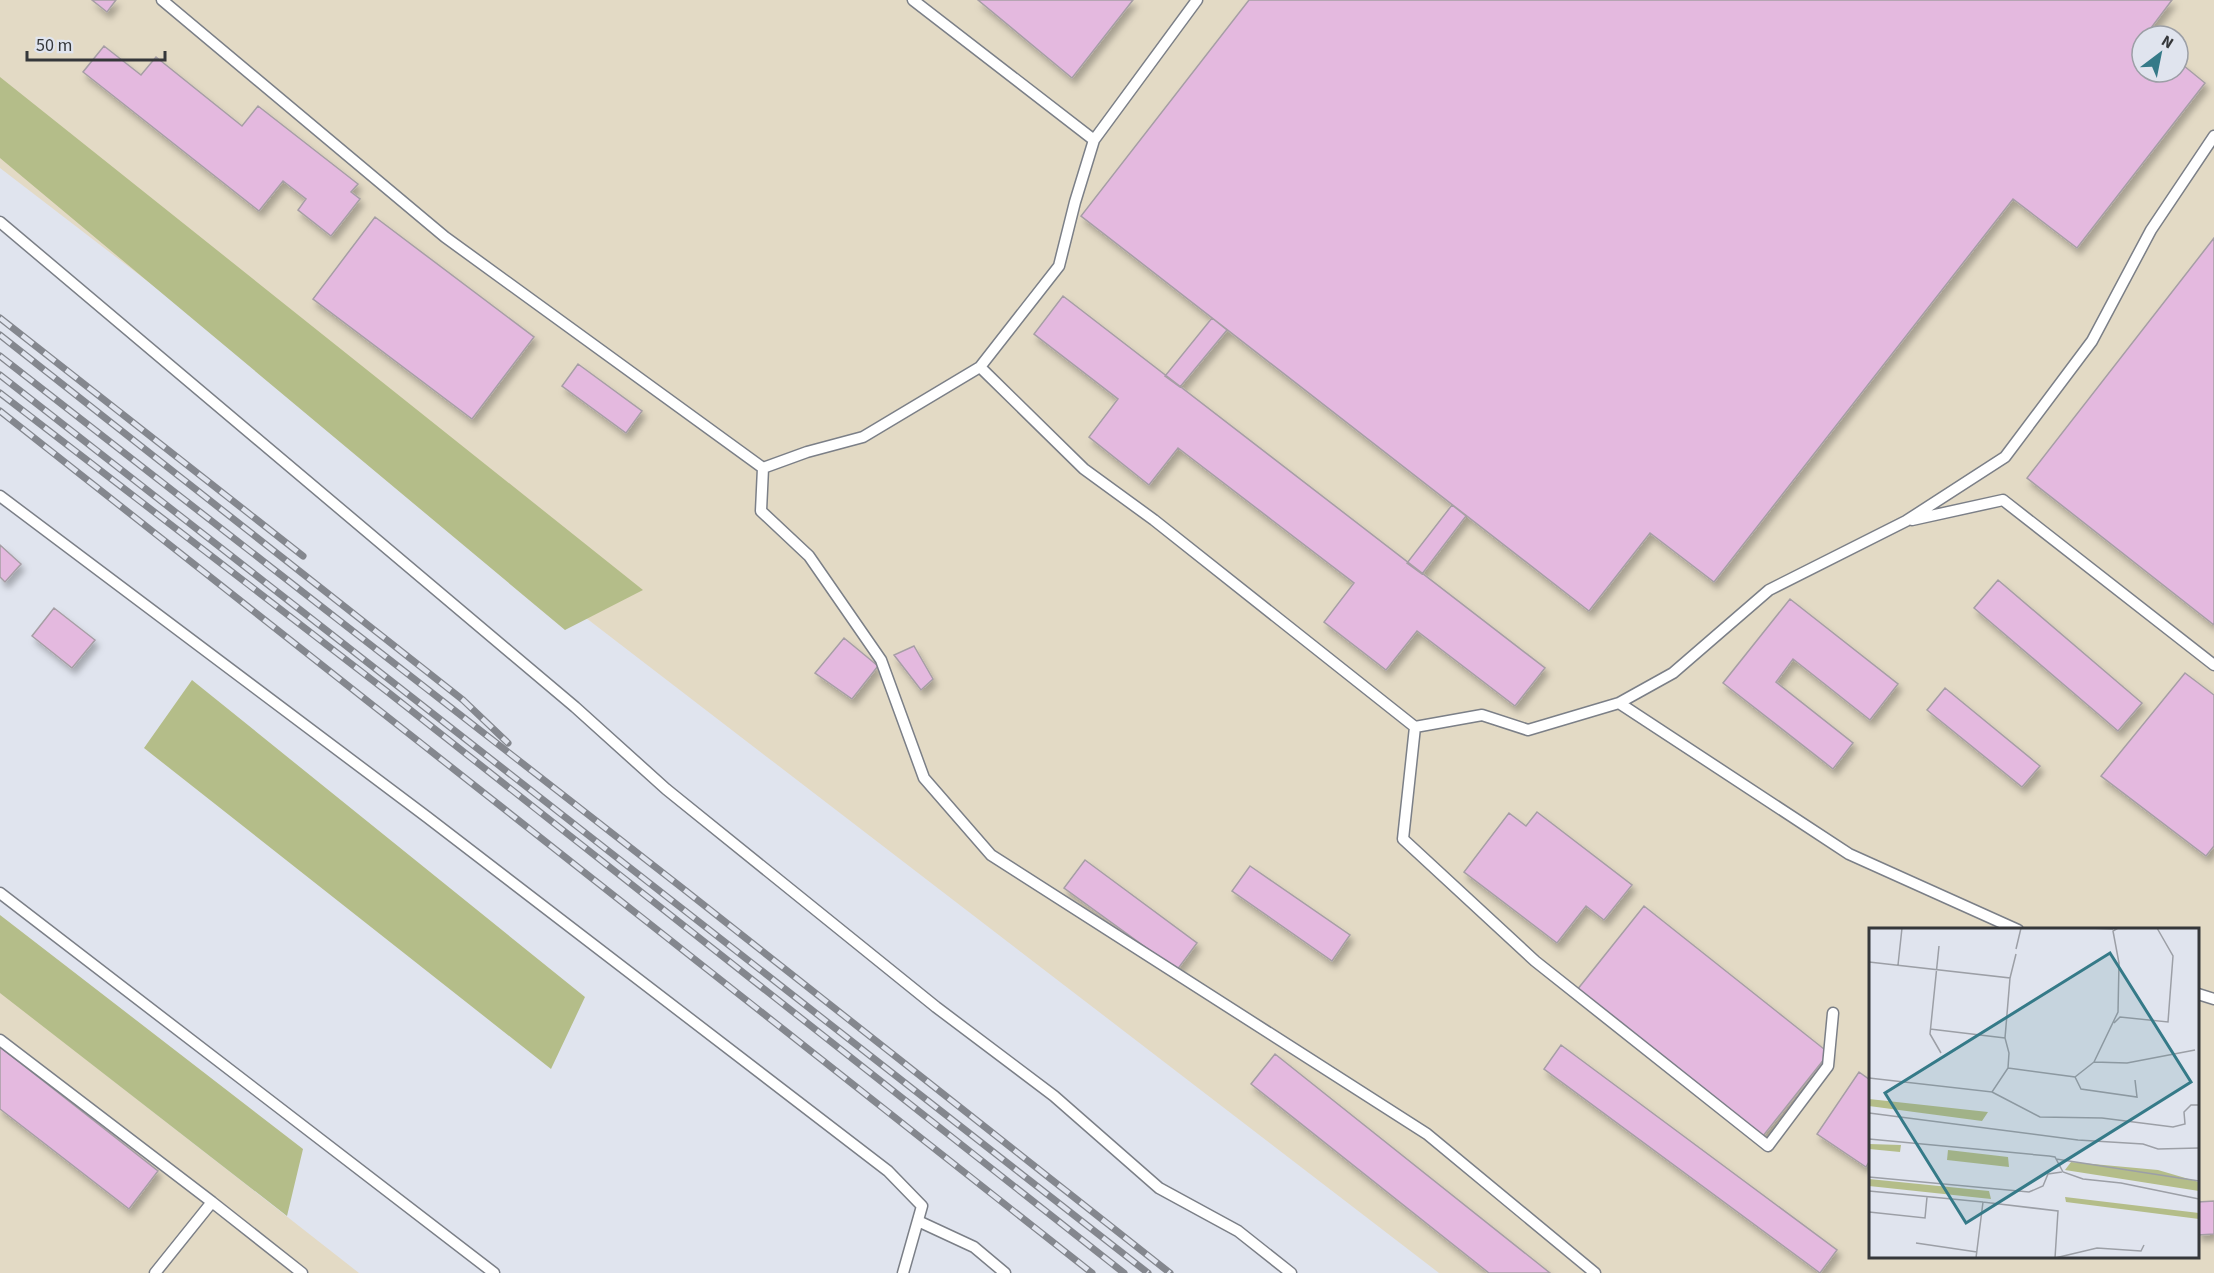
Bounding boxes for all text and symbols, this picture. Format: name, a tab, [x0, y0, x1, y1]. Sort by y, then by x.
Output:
scale bar	[27, 24, 165, 62]
north arrow	[2130, 24, 2190, 84]
text: N	[2157, 30, 2178, 54]
text: 50 m	[36, 33, 72, 58]
inset map	[1869, 928, 2199, 1258]

